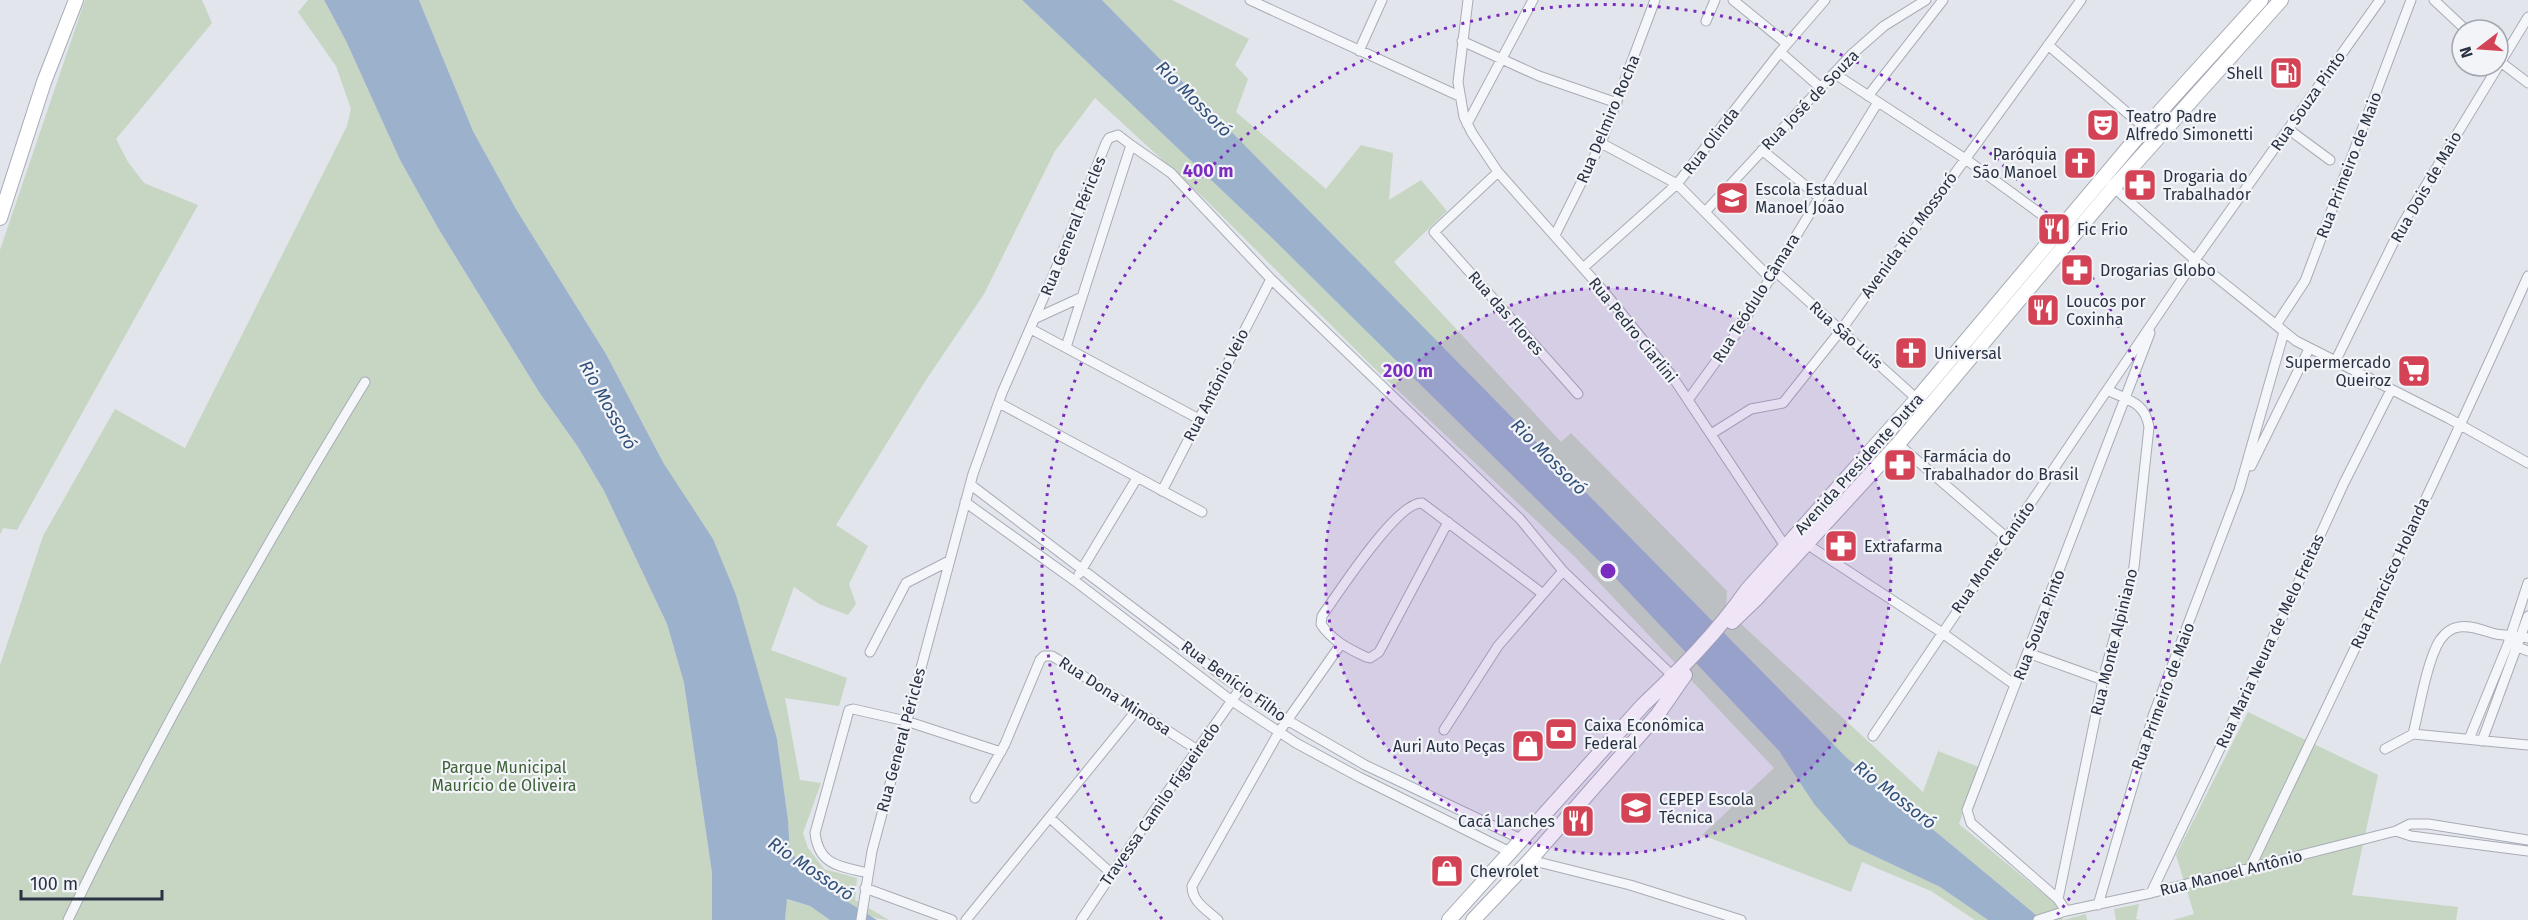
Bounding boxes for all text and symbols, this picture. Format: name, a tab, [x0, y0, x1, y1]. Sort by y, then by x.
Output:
north arrow	[2450, 18, 2510, 78]
text: N	[2455, 44, 2477, 60]
street label: Rua José de Souza	[1757, 46, 1863, 154]
street label: Rua Souza Pinto	[2267, 48, 2349, 154]
street label: Rua Delmiro Rocha	[1572, 52, 1644, 186]
fuel station icon: Shell	[2268, 55, 2304, 91]
water label: Rio Mossoró	[1151, 56, 1237, 142]
place label: Shell	[2227, 64, 2263, 83]
street label: Rua Primeiro de Maio	[2312, 89, 2386, 241]
street label: Rua Olinda	[1679, 104, 1743, 178]
theatre icon: Teatro Padre Alfredo Simonetti	[2085, 107, 2121, 143]
place label: Teatro Padre Alfredo Simonetti	[2126, 107, 2253, 144]
street label: Rua Dois de Maio	[2386, 128, 2466, 246]
place label: Paróquia São Manoel	[1973, 145, 2057, 182]
church icon: Paróquia São Manoel	[2062, 145, 2098, 181]
street label: Rua General Péricles	[1036, 154, 1110, 298]
text: 400 m	[1183, 160, 1233, 182]
pharmacy icon: Drogaria do Trabalhador	[2122, 167, 2158, 203]
place label: Drogaria do Trabalhador	[2163, 167, 2252, 204]
street label: Avenida Rio Mossoró	[1857, 168, 1961, 302]
school or university icon: Escola Estadual Manoel João	[1714, 180, 1750, 216]
place label: Escola Estadual Manoel João	[1755, 180, 1868, 217]
restaurant icon: Fic Frio	[2036, 211, 2072, 247]
place label: Fic Frio	[2077, 220, 2128, 239]
street label: Rua Teódulo Câmara	[1709, 230, 1803, 366]
pharmacy icon: Drogarias Globo	[2059, 252, 2095, 288]
place label: Drogarias Globo	[2100, 261, 2216, 280]
street label: Rua das Flores	[1464, 267, 1548, 359]
street label: Rua Pedro Ciarlini	[1585, 274, 1681, 386]
restaurant icon: Loucos por Coxinha	[2025, 292, 2061, 328]
place label: Loucos por Coxinha	[2066, 292, 2146, 329]
street label: Rua São Luís	[1805, 297, 1887, 373]
street label: Rua Antônio Veio	[1179, 325, 1253, 445]
church icon: Universal	[1893, 335, 1929, 371]
place label: Universal	[1934, 344, 2002, 363]
place label: Supermercado Queiroz	[2285, 353, 2391, 390]
supermarket icon: Supermercado Queiroz	[2396, 353, 2432, 389]
water label: Rio Mossoró	[574, 356, 642, 454]
text: 200 m	[1383, 360, 1433, 382]
street label: Avenida Presidente Dutra	[1791, 390, 1927, 538]
water label: Rio Mossoró	[1506, 414, 1592, 500]
pharmacy icon: Farmácia do Trabalhador do Brasil	[1882, 447, 1918, 483]
place label: Farmácia do Trabalhador do Brasil	[1923, 447, 2079, 484]
street label: Rua Francisco Holanda	[2347, 494, 2433, 652]
street label: Rua Monte Canúto	[1947, 497, 2039, 617]
pharmacy icon: Extrafarma	[1823, 528, 1859, 564]
street label: Rua Maria Neura de Melo Freitas	[2212, 531, 2328, 751]
place label: Extrafarma	[1864, 537, 1943, 556]
centre of rings	[1598, 561, 1618, 581]
street label: Rua Souza Pinto	[2009, 567, 2069, 683]
street label: Rua Monte Alpiniano	[2087, 567, 2141, 717]
street label: Rua Primeiro de Maio	[2128, 620, 2198, 772]
street label: Rua Benício Filho	[1178, 637, 1290, 725]
street label: Rua Dona Mimosa	[1055, 653, 1175, 739]
street label: Rua General Péricles	[873, 666, 929, 814]
bank icon: Caixa Econômica Federal	[1543, 716, 1579, 752]
place label: Caixa Econômica Federal	[1584, 716, 1705, 753]
street label: Travessa Camilo Figueiredo	[1096, 718, 1224, 890]
shop icon: Auri Auto Peças	[1510, 728, 1546, 764]
place label: Auri Auto Peças	[1393, 737, 1505, 757]
water label: Rio Mossoró	[1849, 756, 1941, 834]
park label: Parque Municipal Maurício de Oliveira	[431, 758, 577, 795]
school or university icon: CEPEP Escola Técnica	[1618, 790, 1654, 826]
place label: CEPEP Escola Técnica	[1659, 790, 1754, 827]
restaurant icon: Cacá Lanches	[1560, 803, 1596, 839]
place label: Cacá Lanches	[1458, 812, 1555, 831]
water label: Rio Mossoró	[764, 832, 858, 906]
street label: Rua Manoel Antônio	[2158, 846, 2304, 900]
shop icon: Chevrolet	[1429, 853, 1465, 889]
place label: Chevrolet	[1470, 862, 1539, 881]
scale bar	[21, 863, 162, 901]
text: 100 m	[30, 873, 78, 895]

